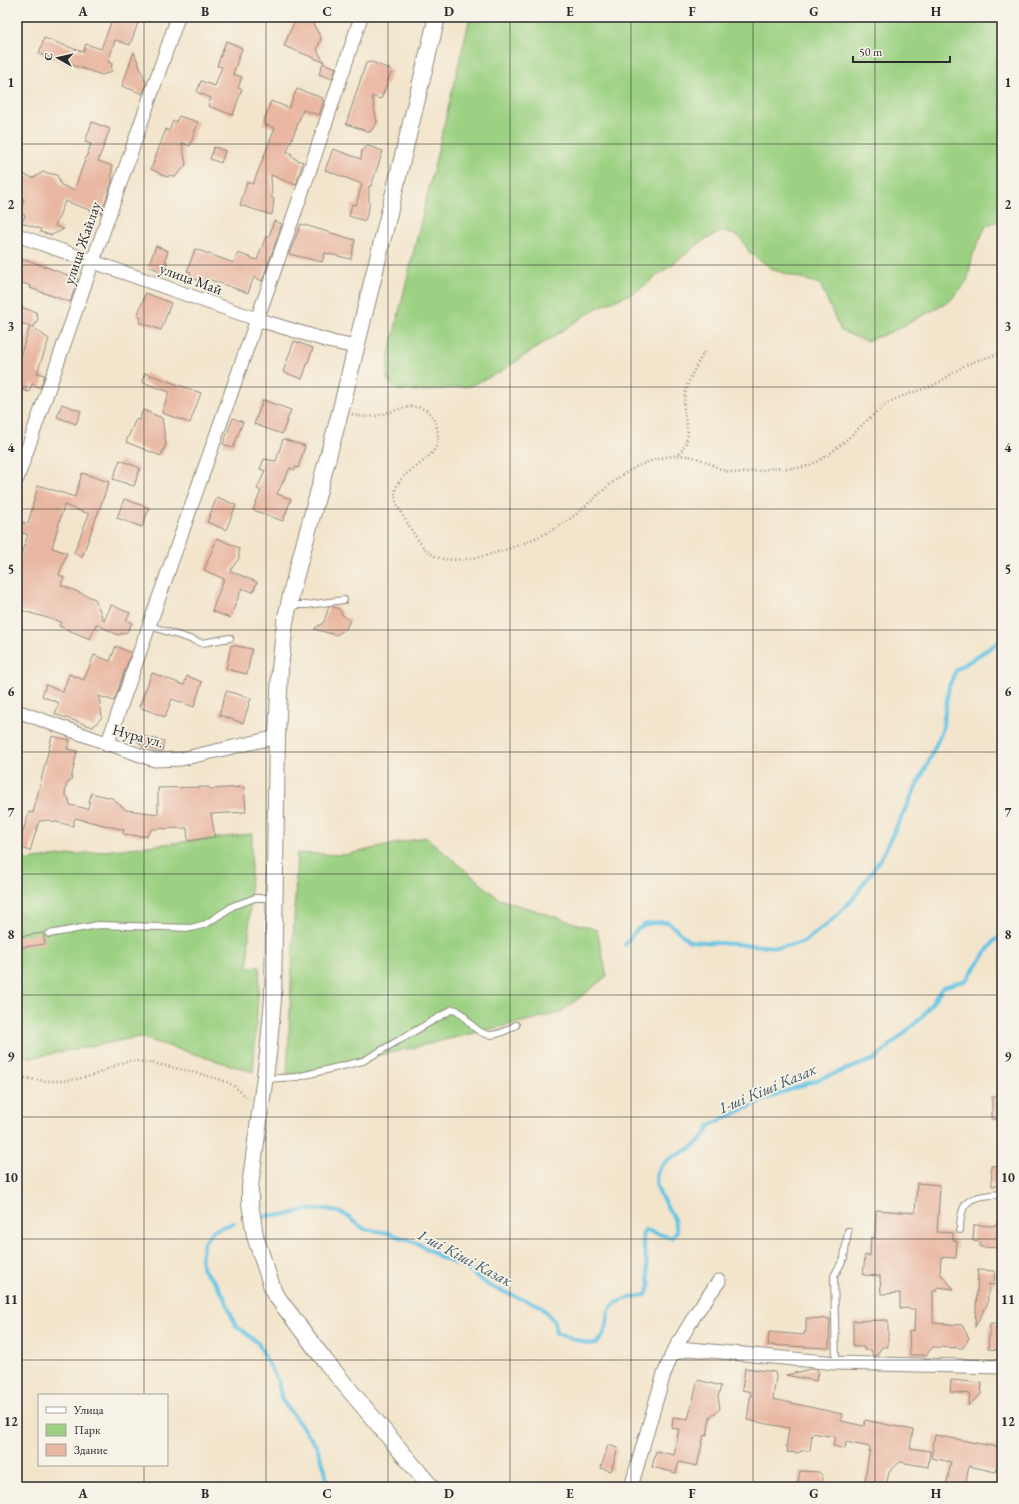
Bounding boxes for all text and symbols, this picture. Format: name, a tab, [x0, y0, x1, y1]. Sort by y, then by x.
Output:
text: A	[77, 3, 88, 20]
text: B	[201, 3, 209, 20]
text: C	[322, 3, 332, 20]
text: D	[444, 3, 454, 20]
text: E	[566, 3, 574, 20]
text: F	[688, 3, 696, 20]
text: G	[809, 3, 819, 20]
text: H	[931, 3, 942, 20]
north arrow	[38, 38, 78, 78]
scale bar	[853, 38, 950, 64]
text: 50 m	[859, 44, 883, 60]
text: С	[41, 52, 56, 61]
text: 1	[8, 74, 15, 91]
text: 1	[1005, 74, 1012, 91]
text: 2	[8, 196, 15, 213]
text: 2	[1005, 196, 1012, 213]
street label: улица Жайлау	[58, 199, 105, 287]
street label: улица Май	[157, 258, 225, 299]
text: 3	[8, 318, 15, 335]
text: 3	[1005, 318, 1012, 335]
text: 4	[8, 439, 15, 456]
text: 4	[1005, 439, 1012, 456]
text: 5	[8, 561, 14, 578]
text: 5	[1005, 561, 1011, 578]
text: 6	[8, 683, 15, 700]
text: 6	[1005, 683, 1012, 700]
street label: Нура ул.	[111, 720, 166, 751]
text: 7	[8, 804, 15, 821]
text: 7	[1005, 804, 1012, 821]
text: 8	[8, 926, 15, 943]
text: 8	[1005, 926, 1012, 943]
text: 9	[8, 1048, 15, 1065]
text: 9	[1005, 1048, 1012, 1065]
water label: 1-ші Кіші Казак	[715, 1058, 820, 1119]
text: 10	[4, 1169, 18, 1186]
text: 10	[1001, 1169, 1015, 1186]
water label: 1-ші Кіші Казак	[414, 1224, 516, 1291]
text: 11	[4, 1291, 18, 1308]
text: 11	[1001, 1291, 1015, 1308]
legend	[38, 1394, 168, 1466]
text: Улица	[73, 1402, 104, 1418]
text: 12	[4, 1413, 18, 1430]
text: 12	[1001, 1413, 1015, 1430]
text: Парк	[74, 1422, 101, 1438]
text: Здание	[74, 1442, 108, 1458]
text: A	[77, 1485, 88, 1502]
text: B	[201, 1485, 209, 1502]
text: C	[322, 1485, 332, 1502]
text: D	[444, 1485, 454, 1502]
text: E	[566, 1485, 574, 1502]
text: F	[688, 1485, 696, 1502]
text: G	[809, 1485, 819, 1502]
text: H	[931, 1485, 942, 1502]

